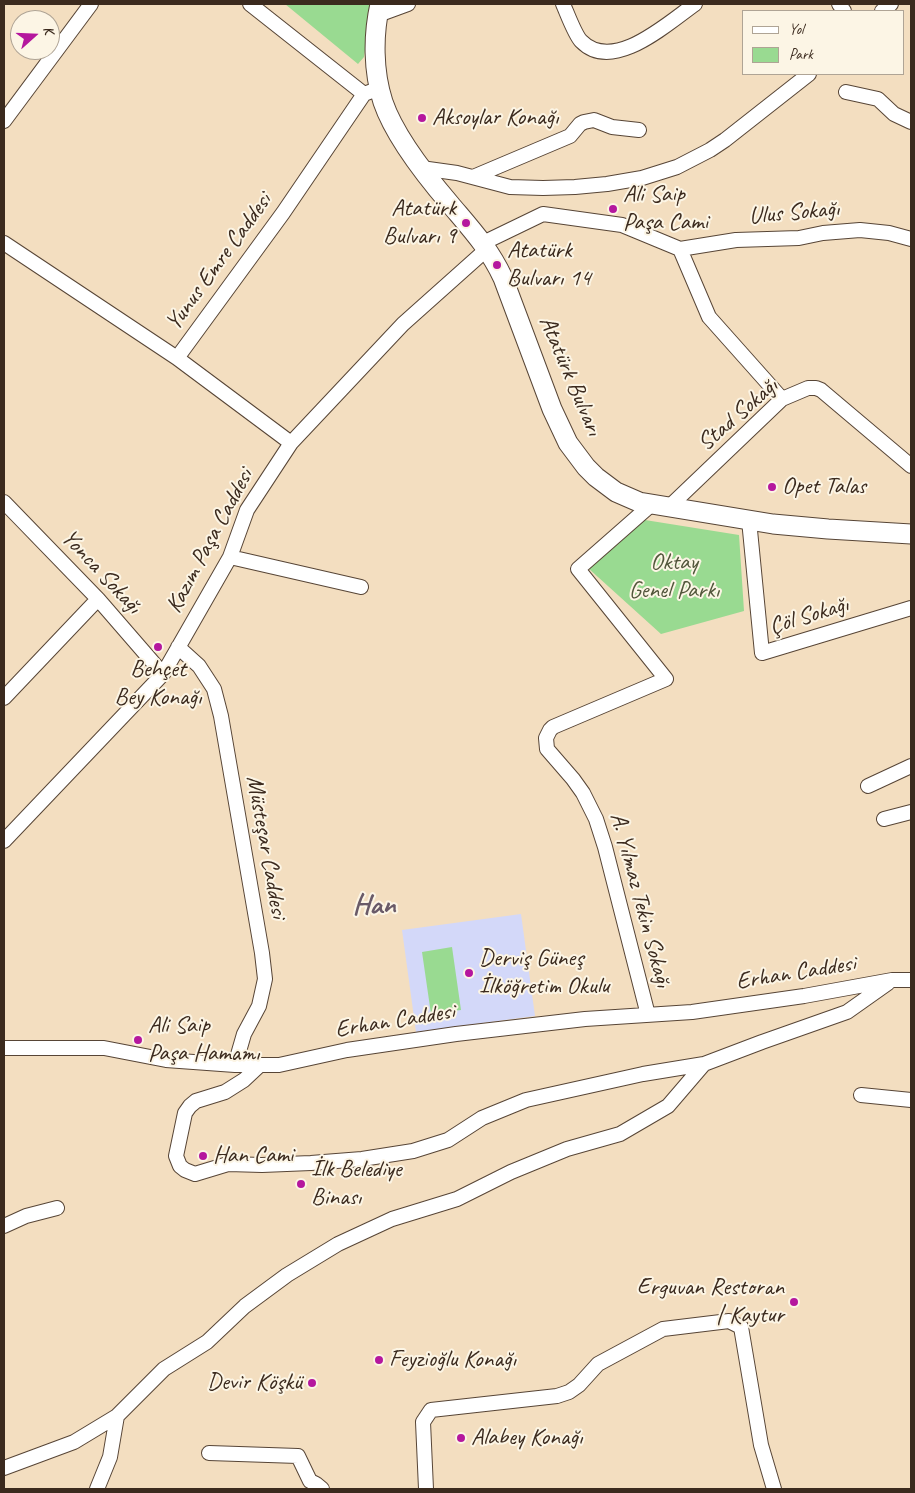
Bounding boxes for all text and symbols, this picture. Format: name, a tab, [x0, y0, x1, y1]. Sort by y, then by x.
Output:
north arrow	[10, 10, 60, 60]
legend	[742, 10, 905, 75]
text: Yol	[789, 20, 804, 39]
text: K	[39, 24, 58, 36]
text: Park	[789, 45, 813, 64]
place label: Aksoylar Konağı	[432, 104, 558, 132]
marker: Aksoylar Konağı	[416, 112, 428, 124]
place label: Ali Saip Paşa Cami	[623, 181, 708, 237]
street label: Yunus Emre Caddesi	[160, 188, 278, 336]
place label: Atatürk Bulvarı 9	[383, 195, 456, 251]
street label: Ulus Sokağı	[748, 195, 840, 231]
marker: Ali Saip Paşa Cami	[607, 203, 619, 215]
marker: Atatürk Bulvarı 9	[460, 217, 472, 229]
place label: Atatürk Bulvarı 14	[507, 237, 591, 293]
marker: Atatürk Bulvarı 14	[491, 259, 503, 271]
street label: Atatürk Bulvarı	[532, 312, 608, 440]
street label: Stad Sokağı	[692, 372, 784, 458]
street label: Kazım Paşa Caddesi	[160, 464, 260, 618]
place label: Opet Talas	[782, 473, 866, 501]
marker: Opet Talas	[766, 481, 778, 493]
street label: Yonca Sokağı	[55, 524, 147, 620]
park label: Oktay Genel Parkı	[629, 549, 719, 605]
street label: Çöl Sokağı	[766, 590, 852, 642]
marker: Behçet Bey Konağı	[152, 641, 164, 653]
place label: Behçet Bey Konağı	[115, 656, 201, 712]
street label: Müsteşar Caddesi	[239, 773, 293, 921]
street label: A. Yılmaz Tekin Sokağı	[603, 810, 677, 990]
district label: Han	[353, 888, 395, 922]
place label: Derviş Güneş İlköğretim Okulu	[479, 945, 609, 1001]
street label: Erhan Caddesi	[734, 949, 858, 997]
marker: Derviş Güneş İlköğretim Okulu	[463, 967, 475, 979]
street label: Erhan Caddesi	[333, 997, 457, 1045]
place label: Ali Saip Paşa Hamamı	[148, 1012, 259, 1068]
marker: Ali Saip Paşa Hamamı	[132, 1034, 144, 1046]
place label: Han Cami	[213, 1142, 293, 1170]
marker: Han Cami	[197, 1150, 209, 1162]
place label: İlk Belediye Binası	[311, 1156, 402, 1212]
marker: İlk Belediye Binası	[295, 1178, 307, 1190]
place label: Erguvan Restoran | Kaytur	[637, 1274, 784, 1330]
marker: Erguvan Restoran | Kaytur	[788, 1296, 800, 1308]
place label: Feyzioğlu Konağı	[389, 1346, 516, 1374]
marker: Feyzioğlu Konağı	[373, 1354, 385, 1366]
place label: Devir Köşkü	[207, 1369, 302, 1397]
marker: Devir Köşkü	[306, 1377, 318, 1389]
place label: Alabey Konağı	[471, 1424, 582, 1452]
marker: Alabey Konağı	[455, 1432, 467, 1444]

